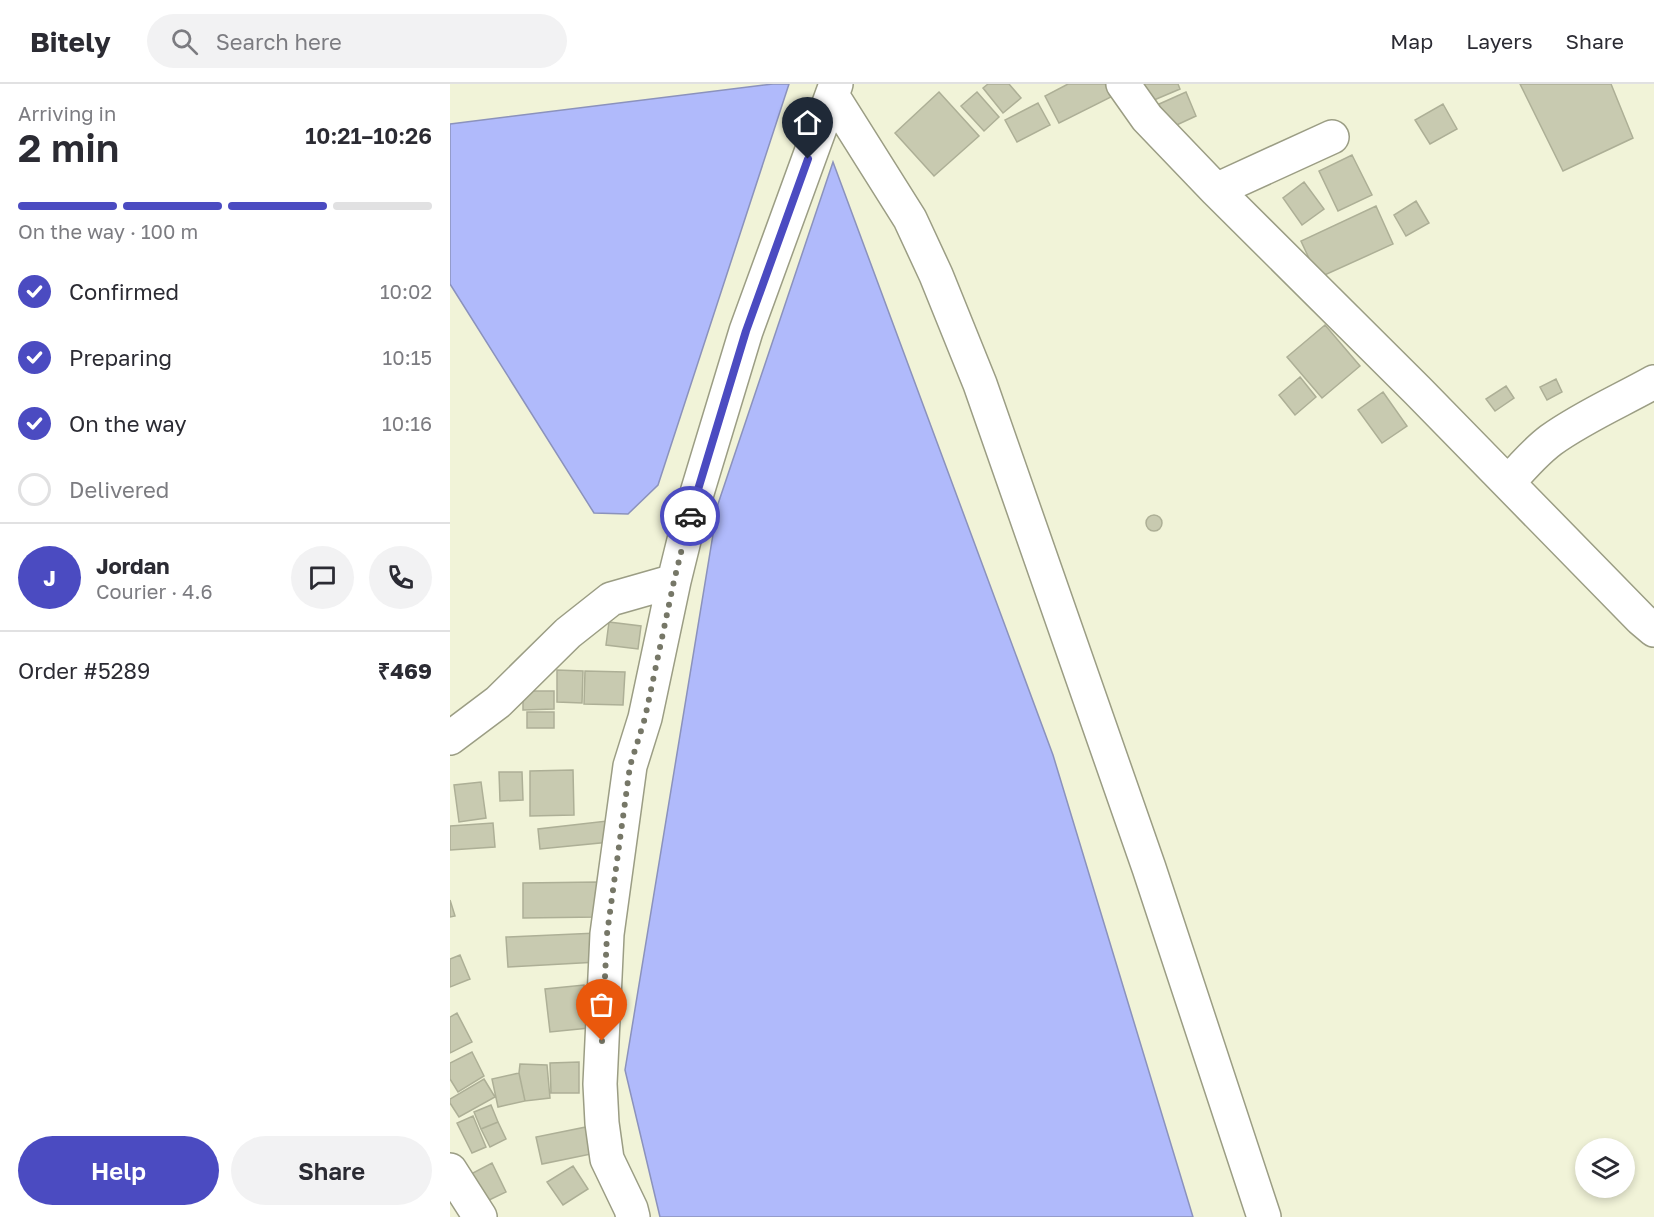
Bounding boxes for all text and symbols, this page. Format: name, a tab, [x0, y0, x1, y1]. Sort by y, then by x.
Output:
search box	[147, 14, 567, 68]
text: Bitely	[30, 25, 111, 58]
icon: search	[168, 25, 201, 58]
text: Search here	[216, 28, 342, 55]
text: Map	[1390, 28, 1433, 54]
text: Layers	[1466, 28, 1533, 54]
text: Share	[1566, 28, 1624, 54]
pin	[782, 97, 833, 159]
text: Arriving in	[18, 101, 116, 125]
icon: home	[791, 106, 824, 139]
text: 10:21–10:26	[305, 122, 432, 149]
text: 2 min	[18, 124, 119, 171]
text: On the way · 100 m	[18, 219, 198, 243]
icon: check	[18, 275, 51, 308]
text: Confirmed	[69, 278, 179, 305]
text: 10:02	[380, 279, 432, 303]
icon: check	[18, 341, 51, 374]
text: Preparing	[69, 344, 172, 371]
text: 10:15	[383, 345, 432, 369]
icon: check	[18, 407, 51, 440]
text: On the way	[69, 410, 187, 437]
text: 10:16	[382, 411, 432, 435]
text: Delivered	[69, 476, 169, 503]
courier	[660, 486, 720, 546]
icon: car	[674, 500, 707, 533]
button: chat	[291, 546, 354, 609]
button: phone	[369, 546, 432, 609]
text: Jordan	[96, 552, 170, 579]
text: J	[43, 564, 56, 591]
text: Courier · 4.6	[96, 579, 213, 603]
text: Order #5289	[18, 657, 150, 684]
text: ₹469	[378, 657, 432, 684]
pin	[576, 979, 627, 1041]
icon: bag	[585, 988, 618, 1021]
button: Help	[18, 1136, 219, 1205]
button: Share	[231, 1136, 432, 1205]
map controls	[1575, 1138, 1635, 1198]
button: layers	[1575, 1138, 1635, 1198]

